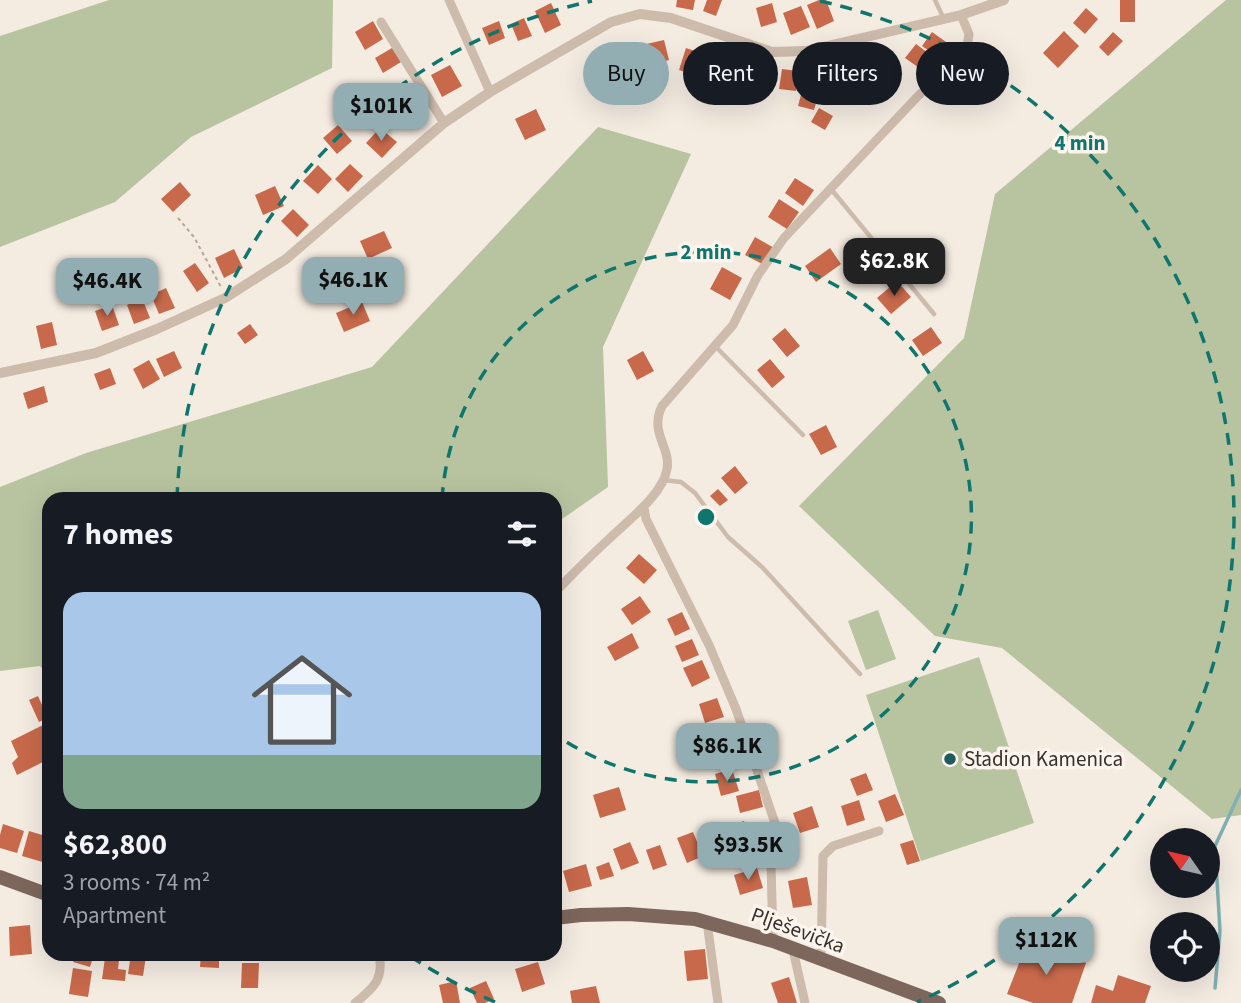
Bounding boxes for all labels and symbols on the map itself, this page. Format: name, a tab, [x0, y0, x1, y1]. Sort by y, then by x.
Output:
pin: $101K	[332, 83, 430, 143]
text: 4 min	[1054, 128, 1106, 158]
text: 2 min	[680, 237, 732, 267]
pin: $62.8K	[837, 238, 951, 298]
pin: $46.4K	[50, 258, 164, 318]
pin: $46.1K	[296, 258, 410, 317]
centre of rings	[694, 505, 718, 529]
pin: $86.1K	[670, 724, 784, 783]
place label: Stadion Kamenica	[964, 744, 1123, 774]
marker: Stadion Kamenica	[942, 751, 958, 767]
pin: $93.5K	[691, 822, 805, 882]
north arrow	[1150, 828, 1220, 898]
street label: Plješevička	[747, 899, 849, 961]
pin: $112K	[997, 918, 1095, 977]

